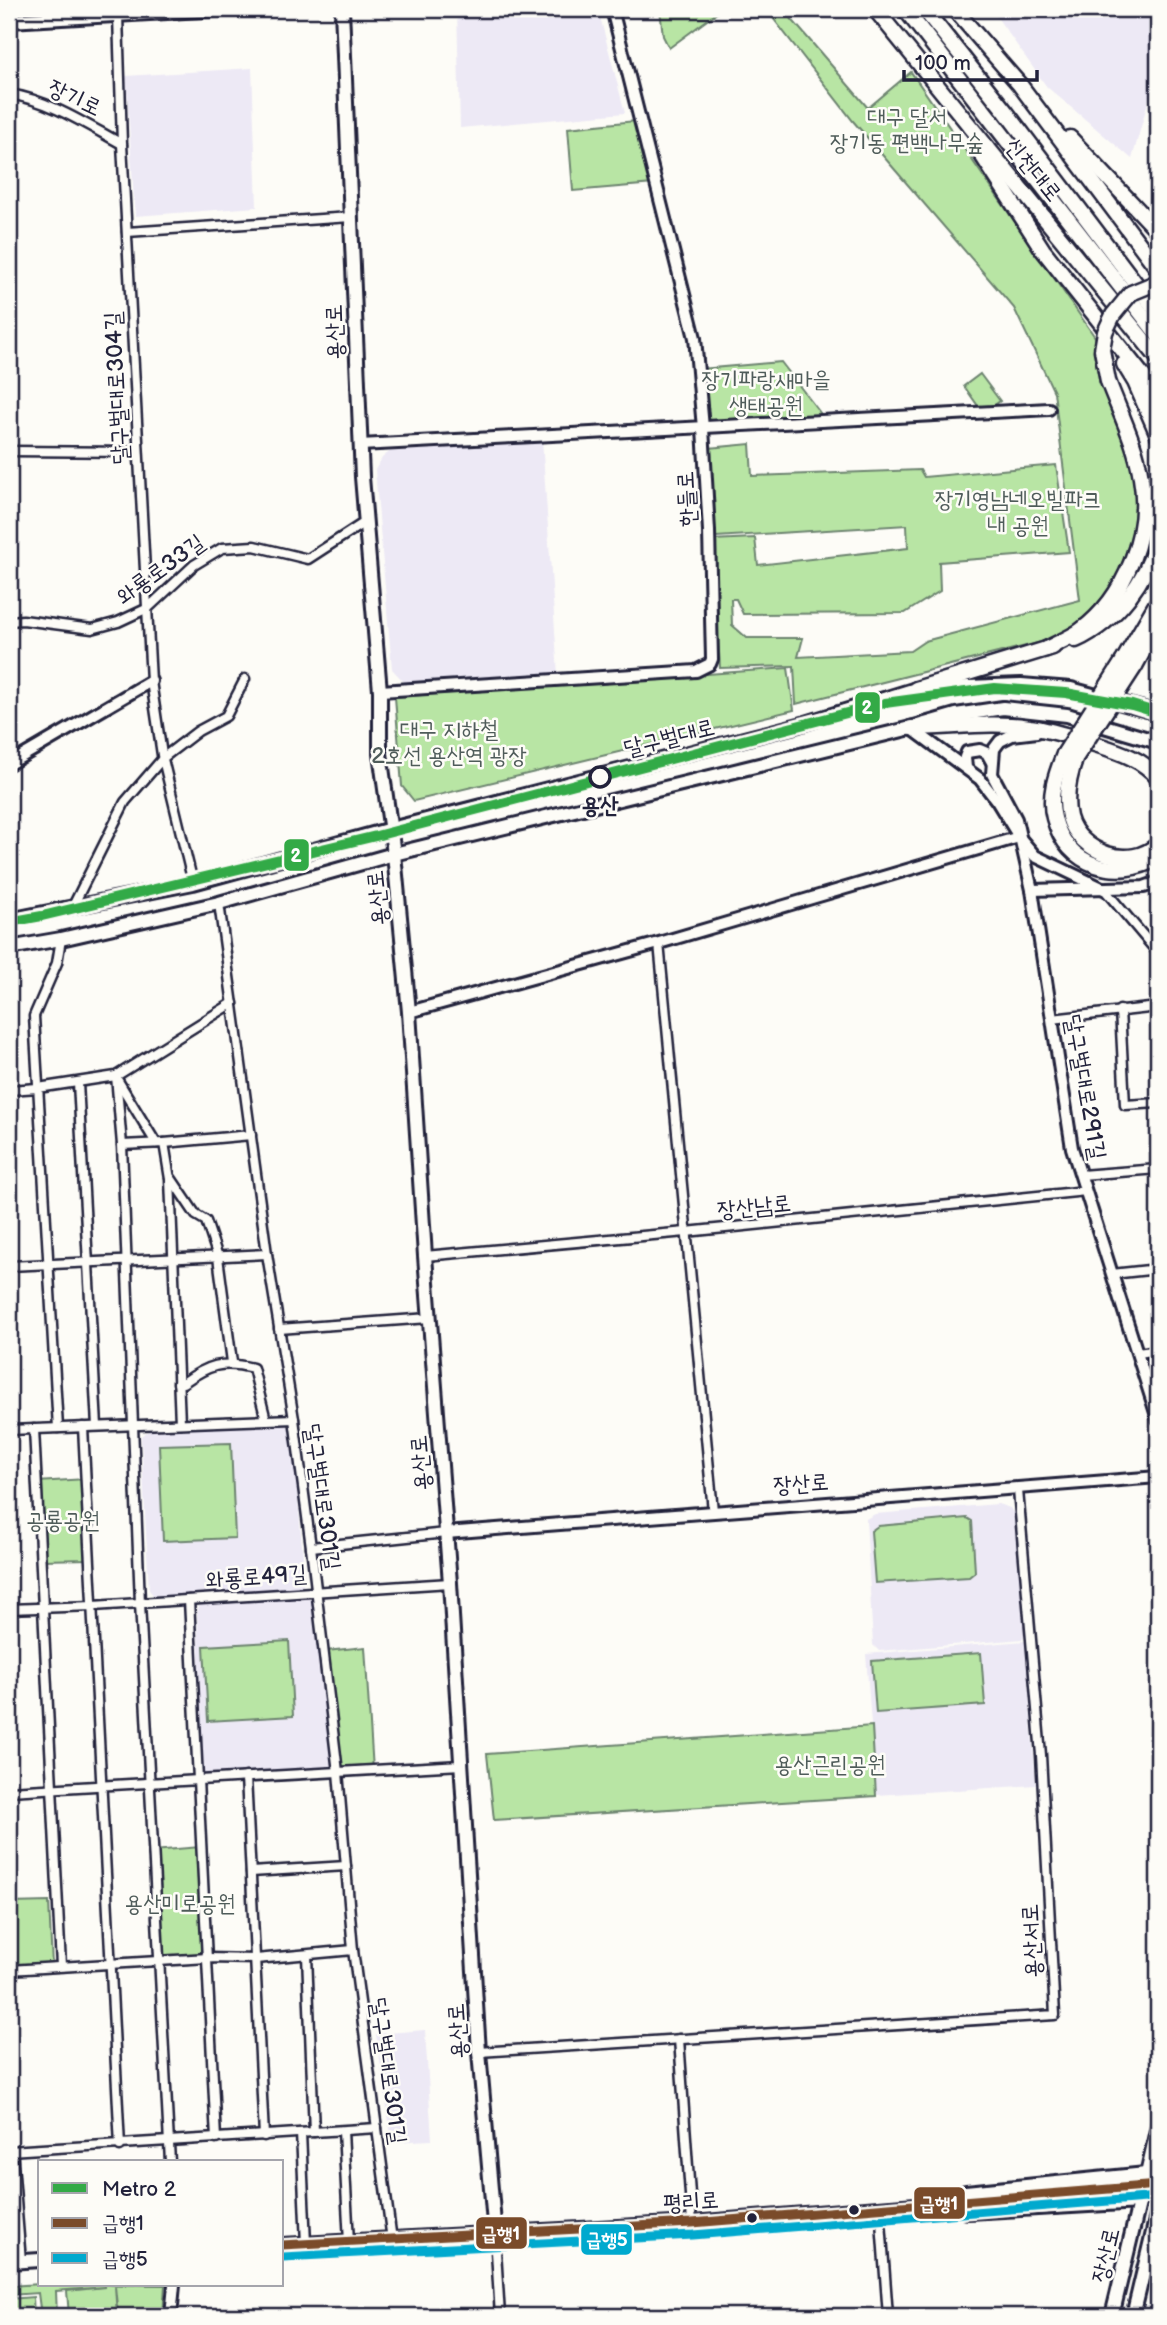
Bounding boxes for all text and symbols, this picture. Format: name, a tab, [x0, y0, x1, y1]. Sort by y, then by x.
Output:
scale bar	[904, 38, 1038, 82]
text: 100 m	[915, 51, 971, 76]
street label: 장기로	[43, 73, 106, 122]
park label: 대구 달서 장기동 편백나무숲	[830, 103, 984, 157]
street label: 신천대로	[999, 132, 1067, 207]
street label: 용산로	[320, 304, 350, 360]
street label: 달구벌대로304길	[99, 311, 135, 465]
park label: 장기파랑새마을 생태공원	[701, 366, 831, 420]
street label: 한들로	[672, 470, 702, 527]
park label: 장기영남네오빌파크 내 공원	[935, 486, 1101, 540]
street label: 와룡로33길	[111, 528, 210, 611]
line badge: 2	[854, 691, 881, 724]
text: 2	[861, 697, 873, 720]
street label: 달구벌대로	[621, 713, 718, 763]
park label: 대구 지하철 2호선 용산역 광장	[371, 716, 527, 770]
marker: 용산	[589, 766, 611, 788]
place label: 용산	[581, 792, 619, 820]
line badge: 2	[283, 838, 310, 872]
text: 2	[290, 845, 302, 868]
street label: 용산로	[361, 869, 395, 927]
street label: 달구벌대로291길	[1058, 1012, 1112, 1162]
street label: 장산남로	[716, 1189, 792, 1225]
street label: 달구벌대로301길	[298, 1422, 346, 1572]
street label: 용산로	[405, 1434, 437, 1492]
street label: 장산로	[772, 1468, 830, 1500]
park label: 공룡공원	[26, 1507, 100, 1535]
street label: 와룡로49길	[205, 1559, 308, 1594]
park label: 용산근린공원	[774, 1751, 886, 1779]
park label: 용산미로공원	[124, 1890, 236, 1918]
street label: 용산서로	[1016, 1903, 1048, 1979]
street label: 달구벌대로301길	[364, 1996, 412, 2146]
street label: 용산로	[442, 2002, 474, 2060]
legend	[38, 2160, 284, 2286]
text: Metro 2	[102, 2177, 177, 2202]
street label: 평리로	[662, 2186, 720, 2218]
line badge: 급행1	[913, 2186, 966, 2220]
text: 급행1	[920, 2193, 958, 2216]
unlabelled marker	[847, 2203, 861, 2217]
text: 급행1	[102, 2211, 144, 2236]
unlabelled marker	[745, 2211, 759, 2225]
line badge: 급행1	[475, 2216, 528, 2250]
text: 급행1	[482, 2223, 520, 2246]
line badge: 급행5	[580, 2223, 633, 2256]
street label: 장산로	[1086, 2225, 1126, 2285]
text: 급행5	[586, 2229, 628, 2252]
text: 급행5	[102, 2247, 148, 2272]

